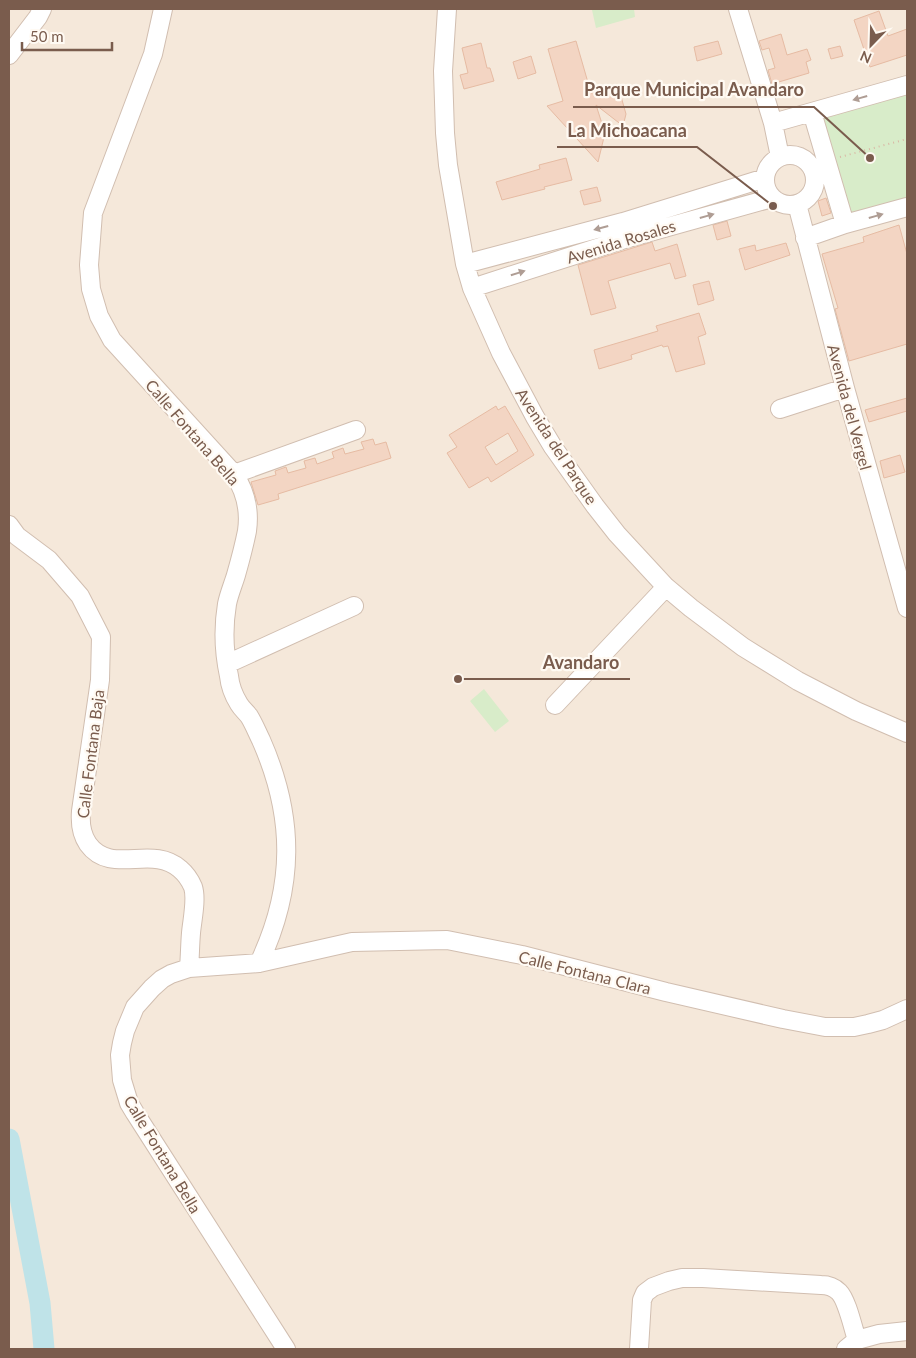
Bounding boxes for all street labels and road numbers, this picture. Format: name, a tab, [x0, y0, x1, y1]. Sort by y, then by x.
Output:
street label: Avenida Rosales	[564, 215, 678, 267]
street label: Avenida del Vergel	[824, 342, 876, 472]
street label: Calle Fontana Bella	[142, 375, 244, 489]
street label: Avenida del Parque	[512, 384, 602, 508]
street label: Calle Fontana Baja	[73, 689, 107, 819]
street label: Calle Fontana Clara	[517, 946, 653, 998]
street label: Calle Fontana Bella	[120, 1092, 206, 1216]

